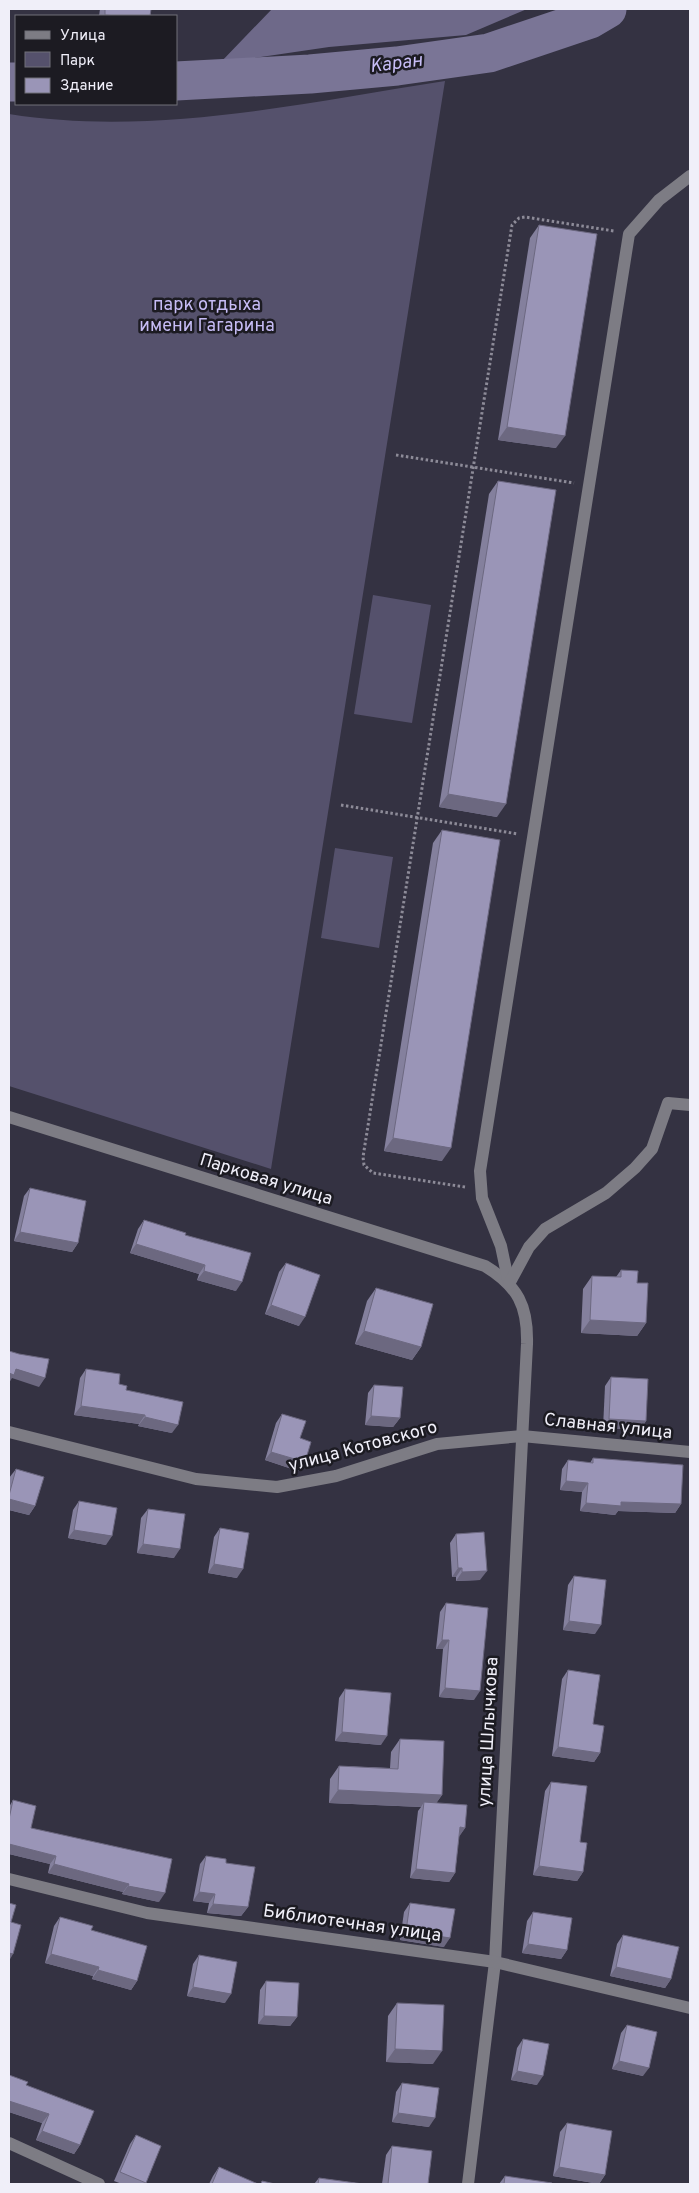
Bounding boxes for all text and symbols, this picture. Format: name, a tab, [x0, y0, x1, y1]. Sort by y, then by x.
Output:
legend	[15, 15, 178, 105]
text: Улица	[60, 27, 105, 46]
water label: Каран	[368, 49, 425, 79]
text: Парк	[60, 52, 95, 71]
text: Здание	[60, 77, 113, 96]
park label: парк отдыха имени Гагарина	[139, 294, 275, 338]
street label: Парковая улица	[197, 1149, 335, 1211]
street label: Славная улица	[543, 1409, 673, 1445]
street label: улица Котовского	[286, 1416, 440, 1478]
street label: улица Шлычкова	[474, 1656, 504, 1808]
street label: Библиотечная улица	[261, 1900, 443, 1948]

